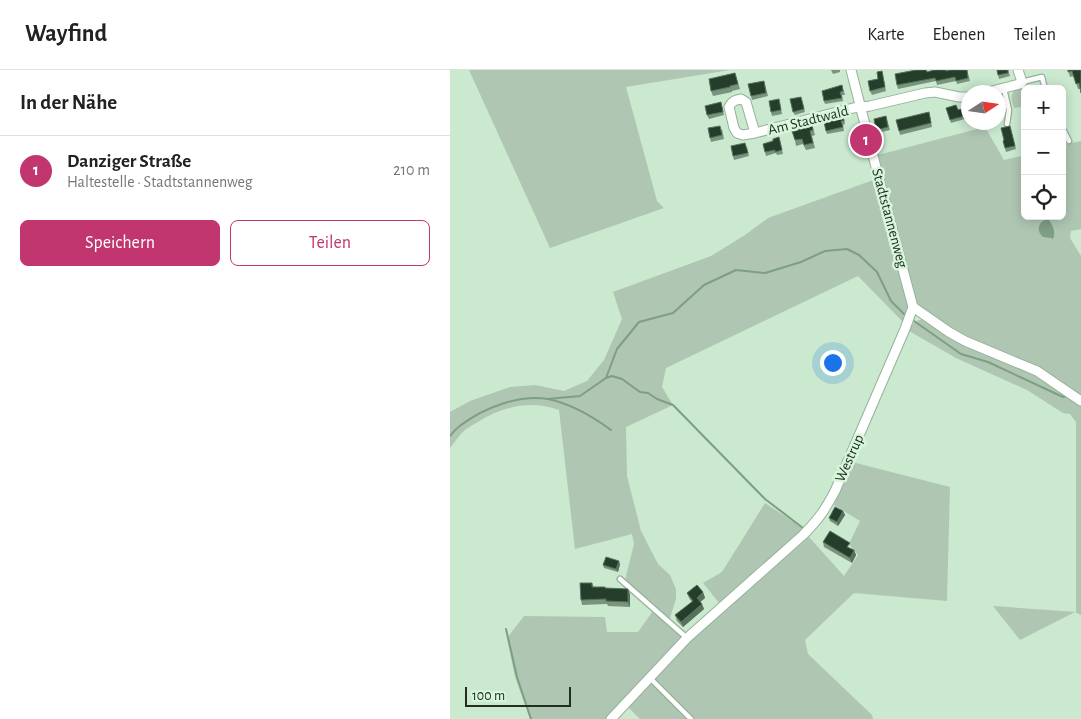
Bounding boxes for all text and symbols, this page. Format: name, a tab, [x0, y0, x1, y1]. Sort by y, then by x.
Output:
text: Wayfind	[25, 22, 107, 46]
text: Karte	[867, 26, 905, 44]
text: Ebenen	[933, 26, 986, 44]
text: Teilen	[1014, 26, 1056, 44]
north arrow	[961, 85, 1006, 130]
map controls	[1021, 85, 1066, 220]
button: +	[1021, 85, 1066, 130]
text: In der Nähe	[20, 92, 117, 113]
street label: Am Stadtwald	[766, 103, 850, 138]
pin: 1	[850, 121, 882, 159]
button: −	[1021, 130, 1066, 175]
text: Danziger Straße	[67, 152, 191, 171]
text: 1	[33, 162, 39, 178]
text: 210 m	[393, 162, 430, 178]
street label: Stadtstannenweg	[869, 167, 910, 270]
text: Haltestelle · Stadtstannenweg	[67, 174, 253, 190]
button: locate	[1021, 175, 1066, 220]
button: Speichern	[20, 220, 220, 266]
button: Teilen	[230, 220, 430, 266]
your location	[820, 350, 846, 376]
street label: Westrup	[832, 432, 867, 484]
scale bar	[465, 684, 571, 707]
text: 100 m	[472, 689, 505, 703]

